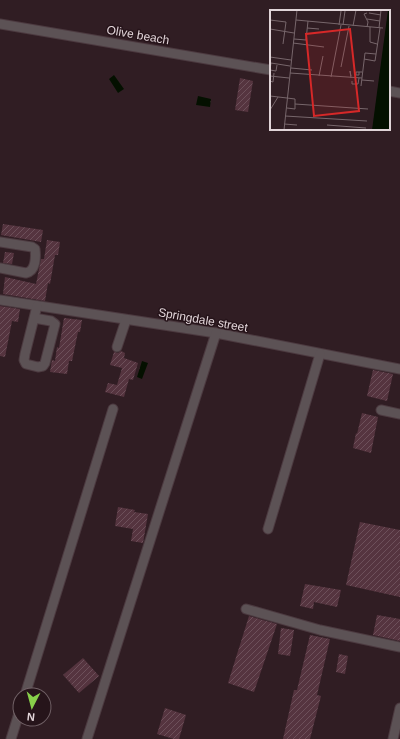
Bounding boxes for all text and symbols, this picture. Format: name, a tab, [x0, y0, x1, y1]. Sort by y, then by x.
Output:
inset map	[270, 10, 390, 130]
street label: Olive beach	[106, 23, 170, 47]
street label: Springdale street	[157, 305, 250, 335]
north arrow	[12, 687, 52, 727]
text: N	[26, 711, 36, 723]

